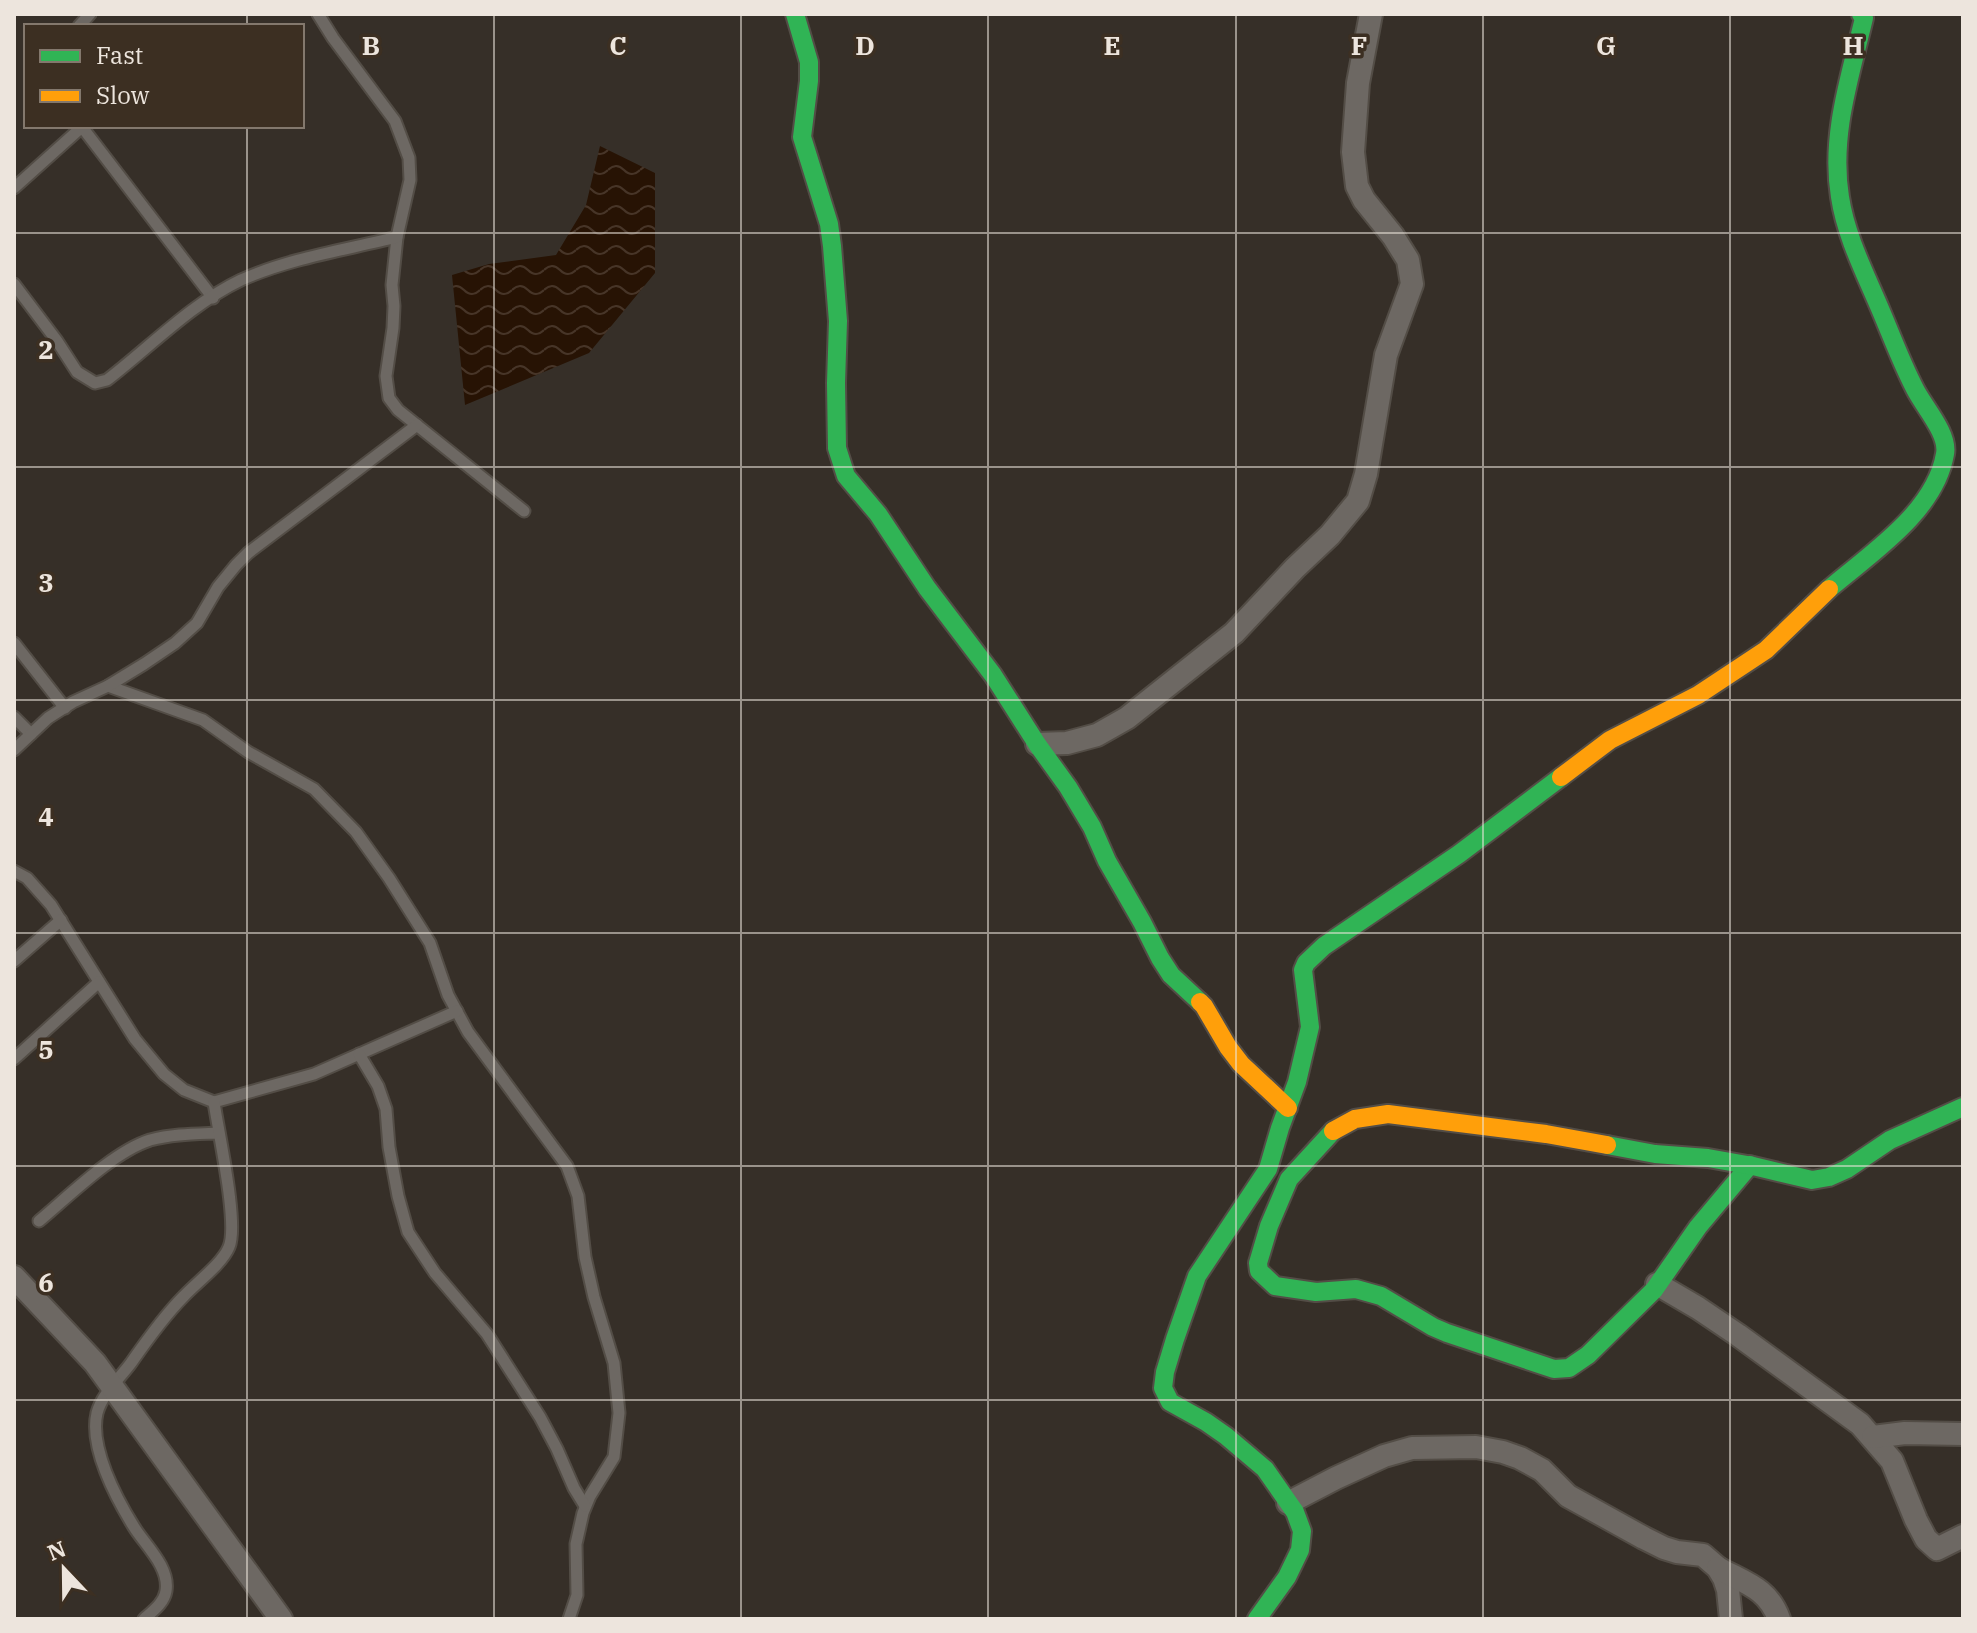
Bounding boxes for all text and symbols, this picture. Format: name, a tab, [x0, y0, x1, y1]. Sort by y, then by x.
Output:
legend	[24, 24, 304, 128]
text: B	[362, 28, 380, 62]
text: C	[609, 28, 627, 62]
text: D	[855, 28, 875, 62]
text: E	[1103, 28, 1121, 62]
text: F	[1351, 28, 1367, 62]
text: G	[1596, 28, 1616, 62]
text: H	[1842, 28, 1864, 62]
text: Fast	[96, 39, 143, 71]
text: Slow	[96, 79, 150, 111]
text: 2	[38, 332, 54, 366]
text: 3	[38, 565, 54, 599]
text: 4	[38, 799, 54, 833]
text: 5	[38, 1032, 54, 1066]
text: 6	[38, 1265, 54, 1299]
north arrow	[24, 1529, 104, 1609]
text: N	[43, 1533, 70, 1567]

